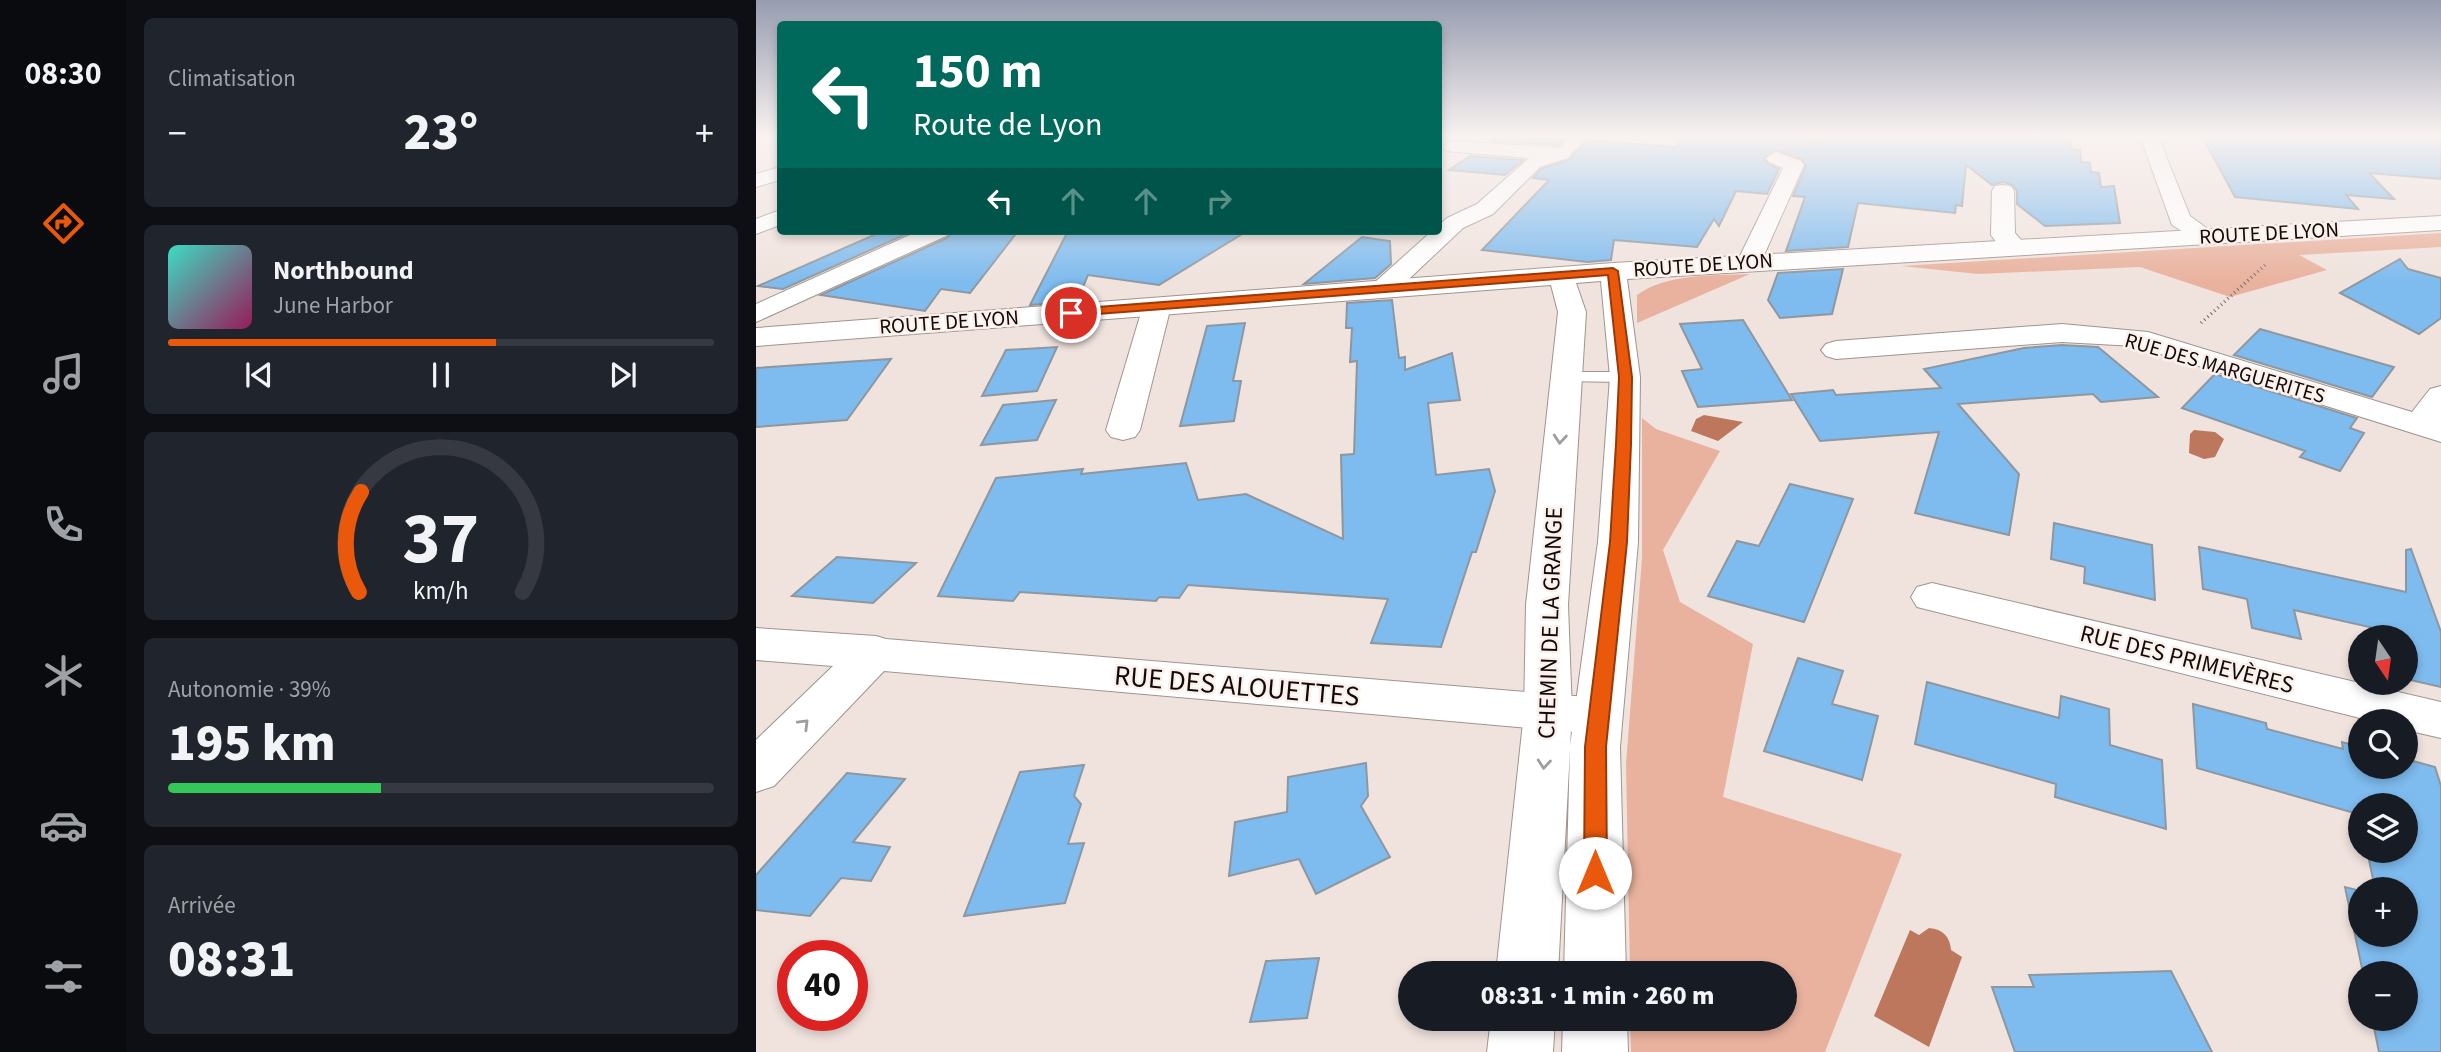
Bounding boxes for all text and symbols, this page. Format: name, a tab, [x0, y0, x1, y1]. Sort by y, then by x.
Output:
text: 150 m	[913, 37, 1042, 107]
icon: left	[798, 49, 889, 140]
text: 08:30	[24, 51, 102, 97]
text: Climatisation	[168, 62, 296, 95]
text: 23°	[404, 96, 478, 170]
text: Route de Lyon	[913, 102, 1102, 148]
text: −	[168, 107, 187, 161]
text: +	[695, 107, 714, 161]
icon: left	[981, 182, 1019, 220]
icon: ahead	[1054, 182, 1092, 220]
icon: ahead	[1127, 182, 1165, 220]
icon: right	[1200, 182, 1238, 220]
icon: directions	[39, 199, 88, 248]
street label: ROUTE DE LYON	[2198, 214, 2340, 252]
street label: ROUTE DE LYON	[1632, 245, 1774, 285]
text: Northbound	[273, 252, 414, 289]
pin	[1041, 283, 1101, 343]
text: June Harbor	[273, 289, 393, 322]
icon: arrive	[1052, 294, 1090, 332]
street label: ROUTE DE LYON	[878, 302, 1020, 342]
street label: RUE DES MARGUERITES	[2121, 325, 2329, 411]
icon: music	[39, 349, 88, 398]
icon: previous	[240, 356, 278, 394]
icon: pause	[422, 356, 460, 394]
icon: next	[604, 356, 642, 394]
one-way arrow	[1553, 434, 1568, 445]
text: 37	[403, 487, 479, 591]
icon: phone	[39, 500, 88, 549]
street label: CHEMIN DE LA GRANGE	[1529, 506, 1572, 740]
text: km/h	[413, 573, 469, 609]
street label: RUE DES PRIMEVÈRES	[2076, 616, 2298, 703]
north arrow	[2348, 625, 2418, 695]
map controls	[2348, 625, 2418, 1031]
icon: climate	[39, 651, 88, 700]
street label: RUE DES ALOUETTES	[1113, 655, 1361, 717]
text: Autonomie · 39%	[168, 673, 331, 706]
text: 195 km	[168, 707, 336, 781]
button: search	[2348, 709, 2418, 779]
one-way arrow	[796, 719, 809, 732]
one-way arrow	[1537, 759, 1552, 770]
button: layers	[2348, 793, 2418, 863]
icon: car	[39, 801, 88, 850]
position arrow	[1558, 836, 1632, 910]
button: +	[2348, 877, 2418, 947]
text: Arrivée	[168, 889, 236, 922]
text: 08:31	[168, 923, 295, 997]
speed limit sign: 40	[777, 940, 868, 1031]
icon: filters	[39, 952, 88, 1001]
button: −	[2348, 961, 2418, 1031]
text: 08:31 · 1 min · 260 m	[1481, 977, 1714, 1014]

